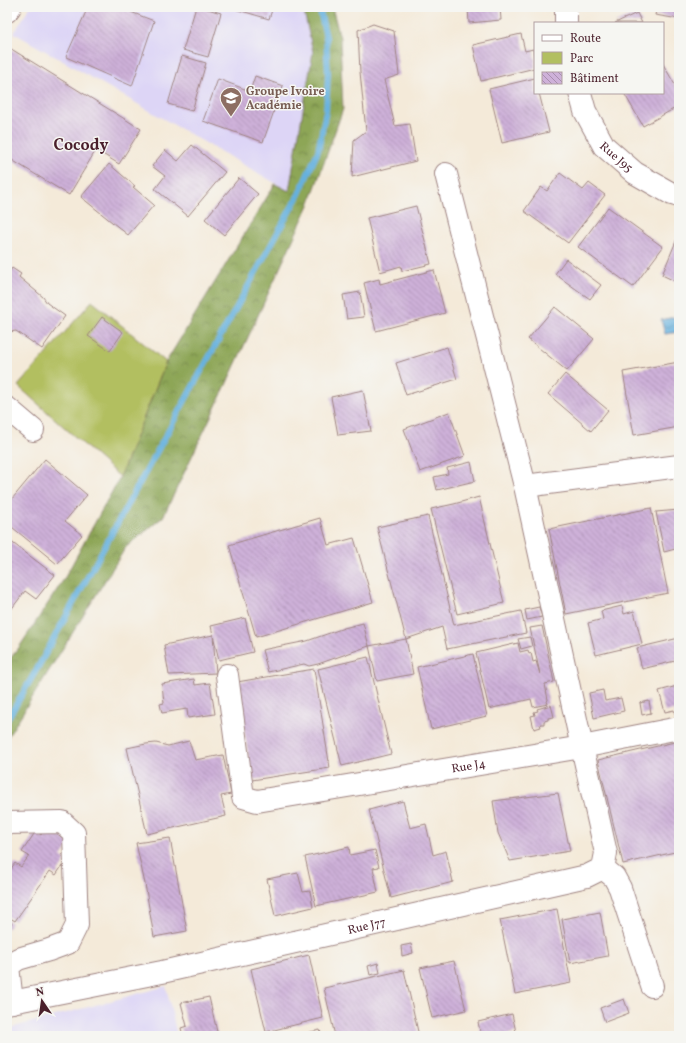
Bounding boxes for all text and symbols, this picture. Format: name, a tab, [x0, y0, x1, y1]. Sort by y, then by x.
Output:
legend	[534, 22, 664, 94]
text: Route	[570, 31, 601, 47]
text: Parc	[570, 51, 593, 67]
text: Bâtiment	[570, 71, 619, 87]
place label: Groupe Ivoire Académie	[246, 84, 325, 114]
school or university icon: Groupe Ivoire Académie	[218, 85, 244, 118]
district label: Cocody	[54, 135, 108, 157]
street label: Rue J95	[596, 139, 636, 177]
street label: Rue J4	[450, 756, 487, 778]
street label: Rue J77	[346, 915, 388, 939]
north arrow	[22, 981, 62, 1021]
text: N	[35, 985, 46, 1001]

